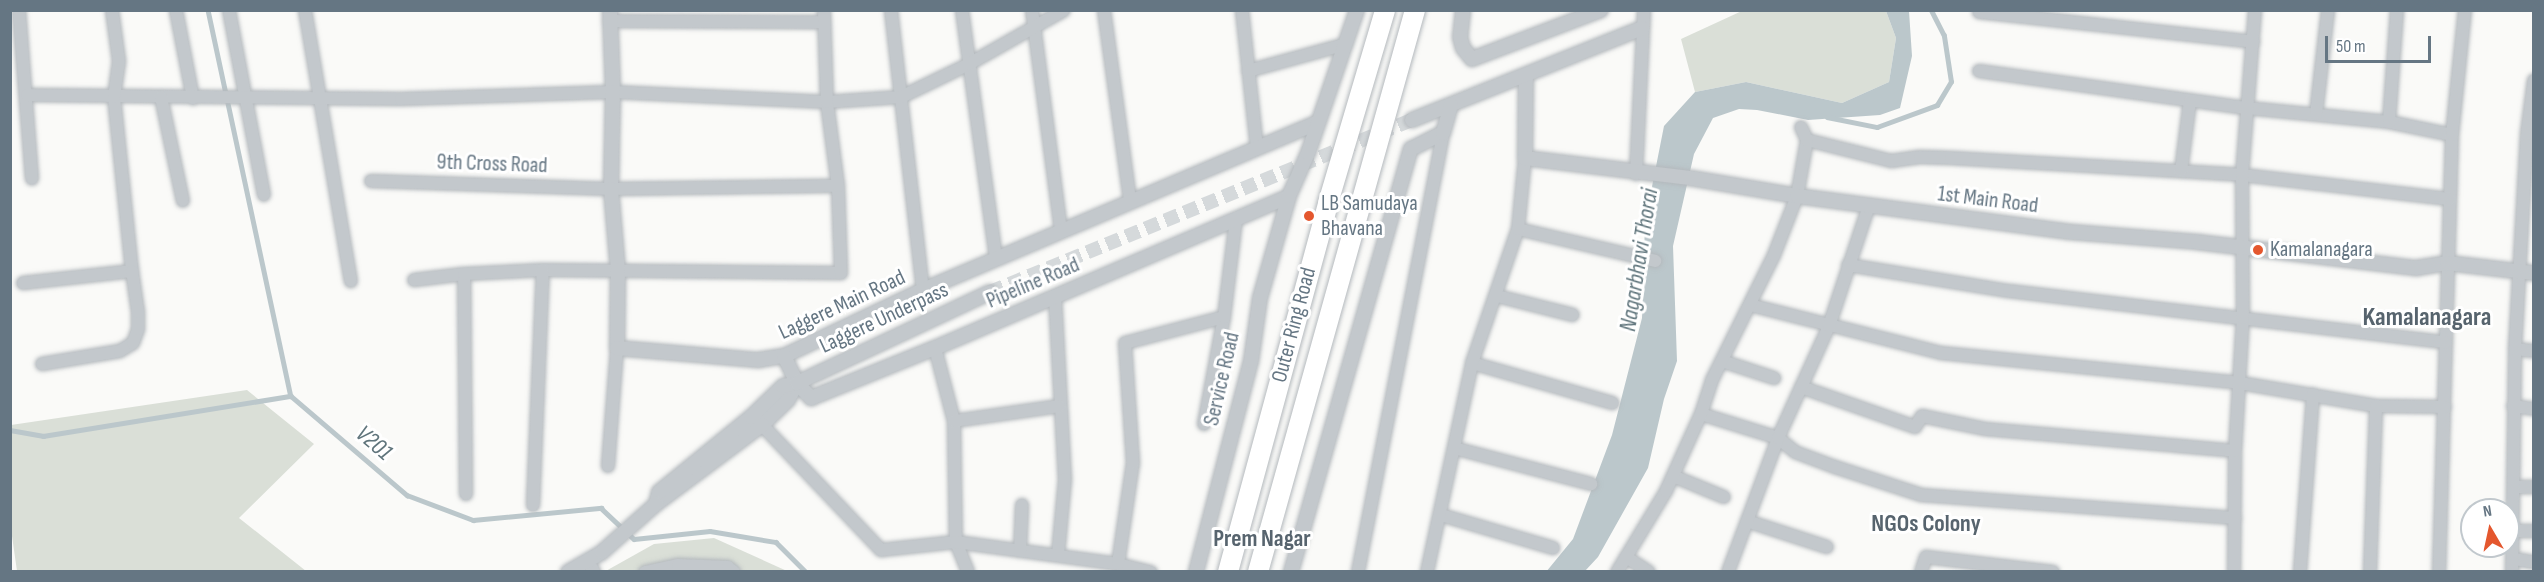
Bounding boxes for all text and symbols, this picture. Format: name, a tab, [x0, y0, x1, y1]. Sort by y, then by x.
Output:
scale bar	[2328, 24, 2434, 62]
text: 50 m	[2336, 36, 2366, 57]
street label: 9th Cross Road	[436, 149, 548, 179]
street label: 1st Main Road	[1936, 181, 2040, 219]
water label: Nagarbhavi Thorai	[1613, 186, 1665, 334]
place label: LB Samudaya Bhavana	[1321, 190, 1418, 242]
marker: LB Samudaya Bhavana	[1302, 209, 1316, 223]
place label: Kamalanagara	[2270, 237, 2373, 263]
marker: Kamalanagara	[2251, 243, 2265, 257]
street label: Pipeline Road	[983, 252, 1083, 314]
street label: Laggere Main Road	[775, 264, 909, 346]
street label: Outer Ring Road	[1266, 265, 1322, 385]
street label: Laggere Underpass	[815, 277, 953, 359]
district label: Kamalanagara	[2363, 302, 2491, 334]
street label: Service Road	[1198, 330, 1246, 428]
water label: V201	[350, 419, 398, 467]
north arrow	[2460, 498, 2520, 558]
text: N	[2482, 502, 2493, 522]
district label: NGOs Colony	[1871, 510, 1981, 538]
district label: Prem Nagar	[1213, 525, 1311, 553]

